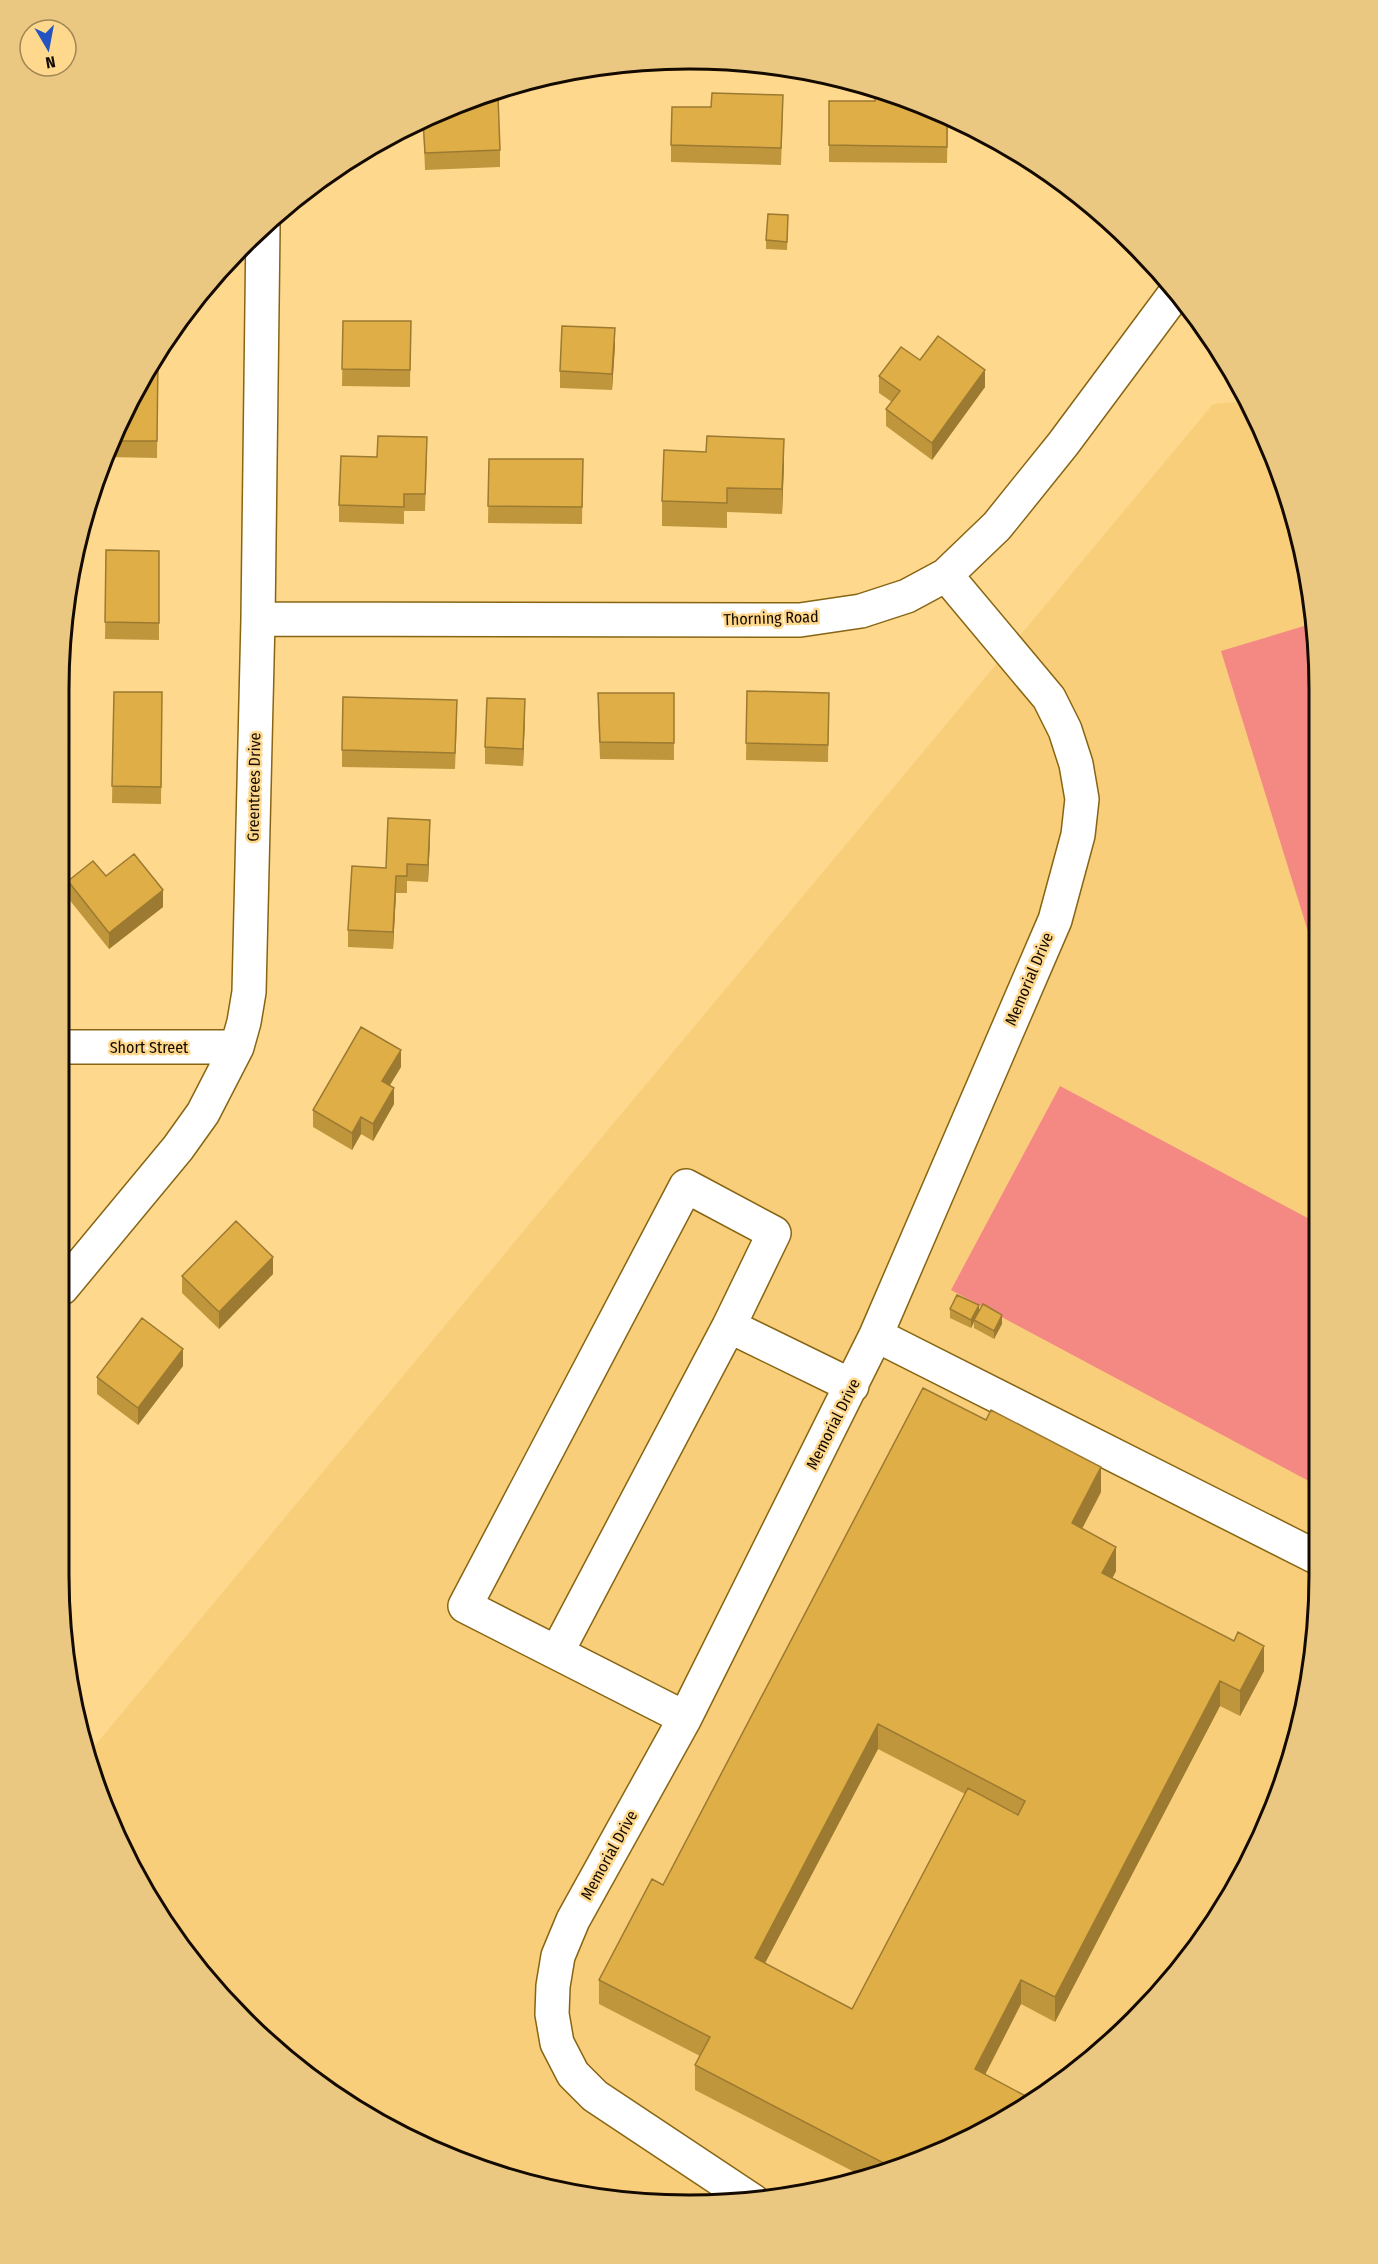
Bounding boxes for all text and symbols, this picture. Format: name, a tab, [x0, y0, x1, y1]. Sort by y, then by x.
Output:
north arrow	[18, 18, 78, 78]
text: N	[44, 52, 57, 72]
street label: Thorning Road	[723, 607, 819, 629]
street label: Greentrees Drive	[244, 732, 264, 842]
street label: Memorial Drive	[1001, 930, 1057, 1028]
street label: Short Street	[110, 1038, 189, 1057]
street label: Memorial Drive	[802, 1375, 864, 1472]
street label: Memorial Drive	[577, 1807, 641, 1903]

